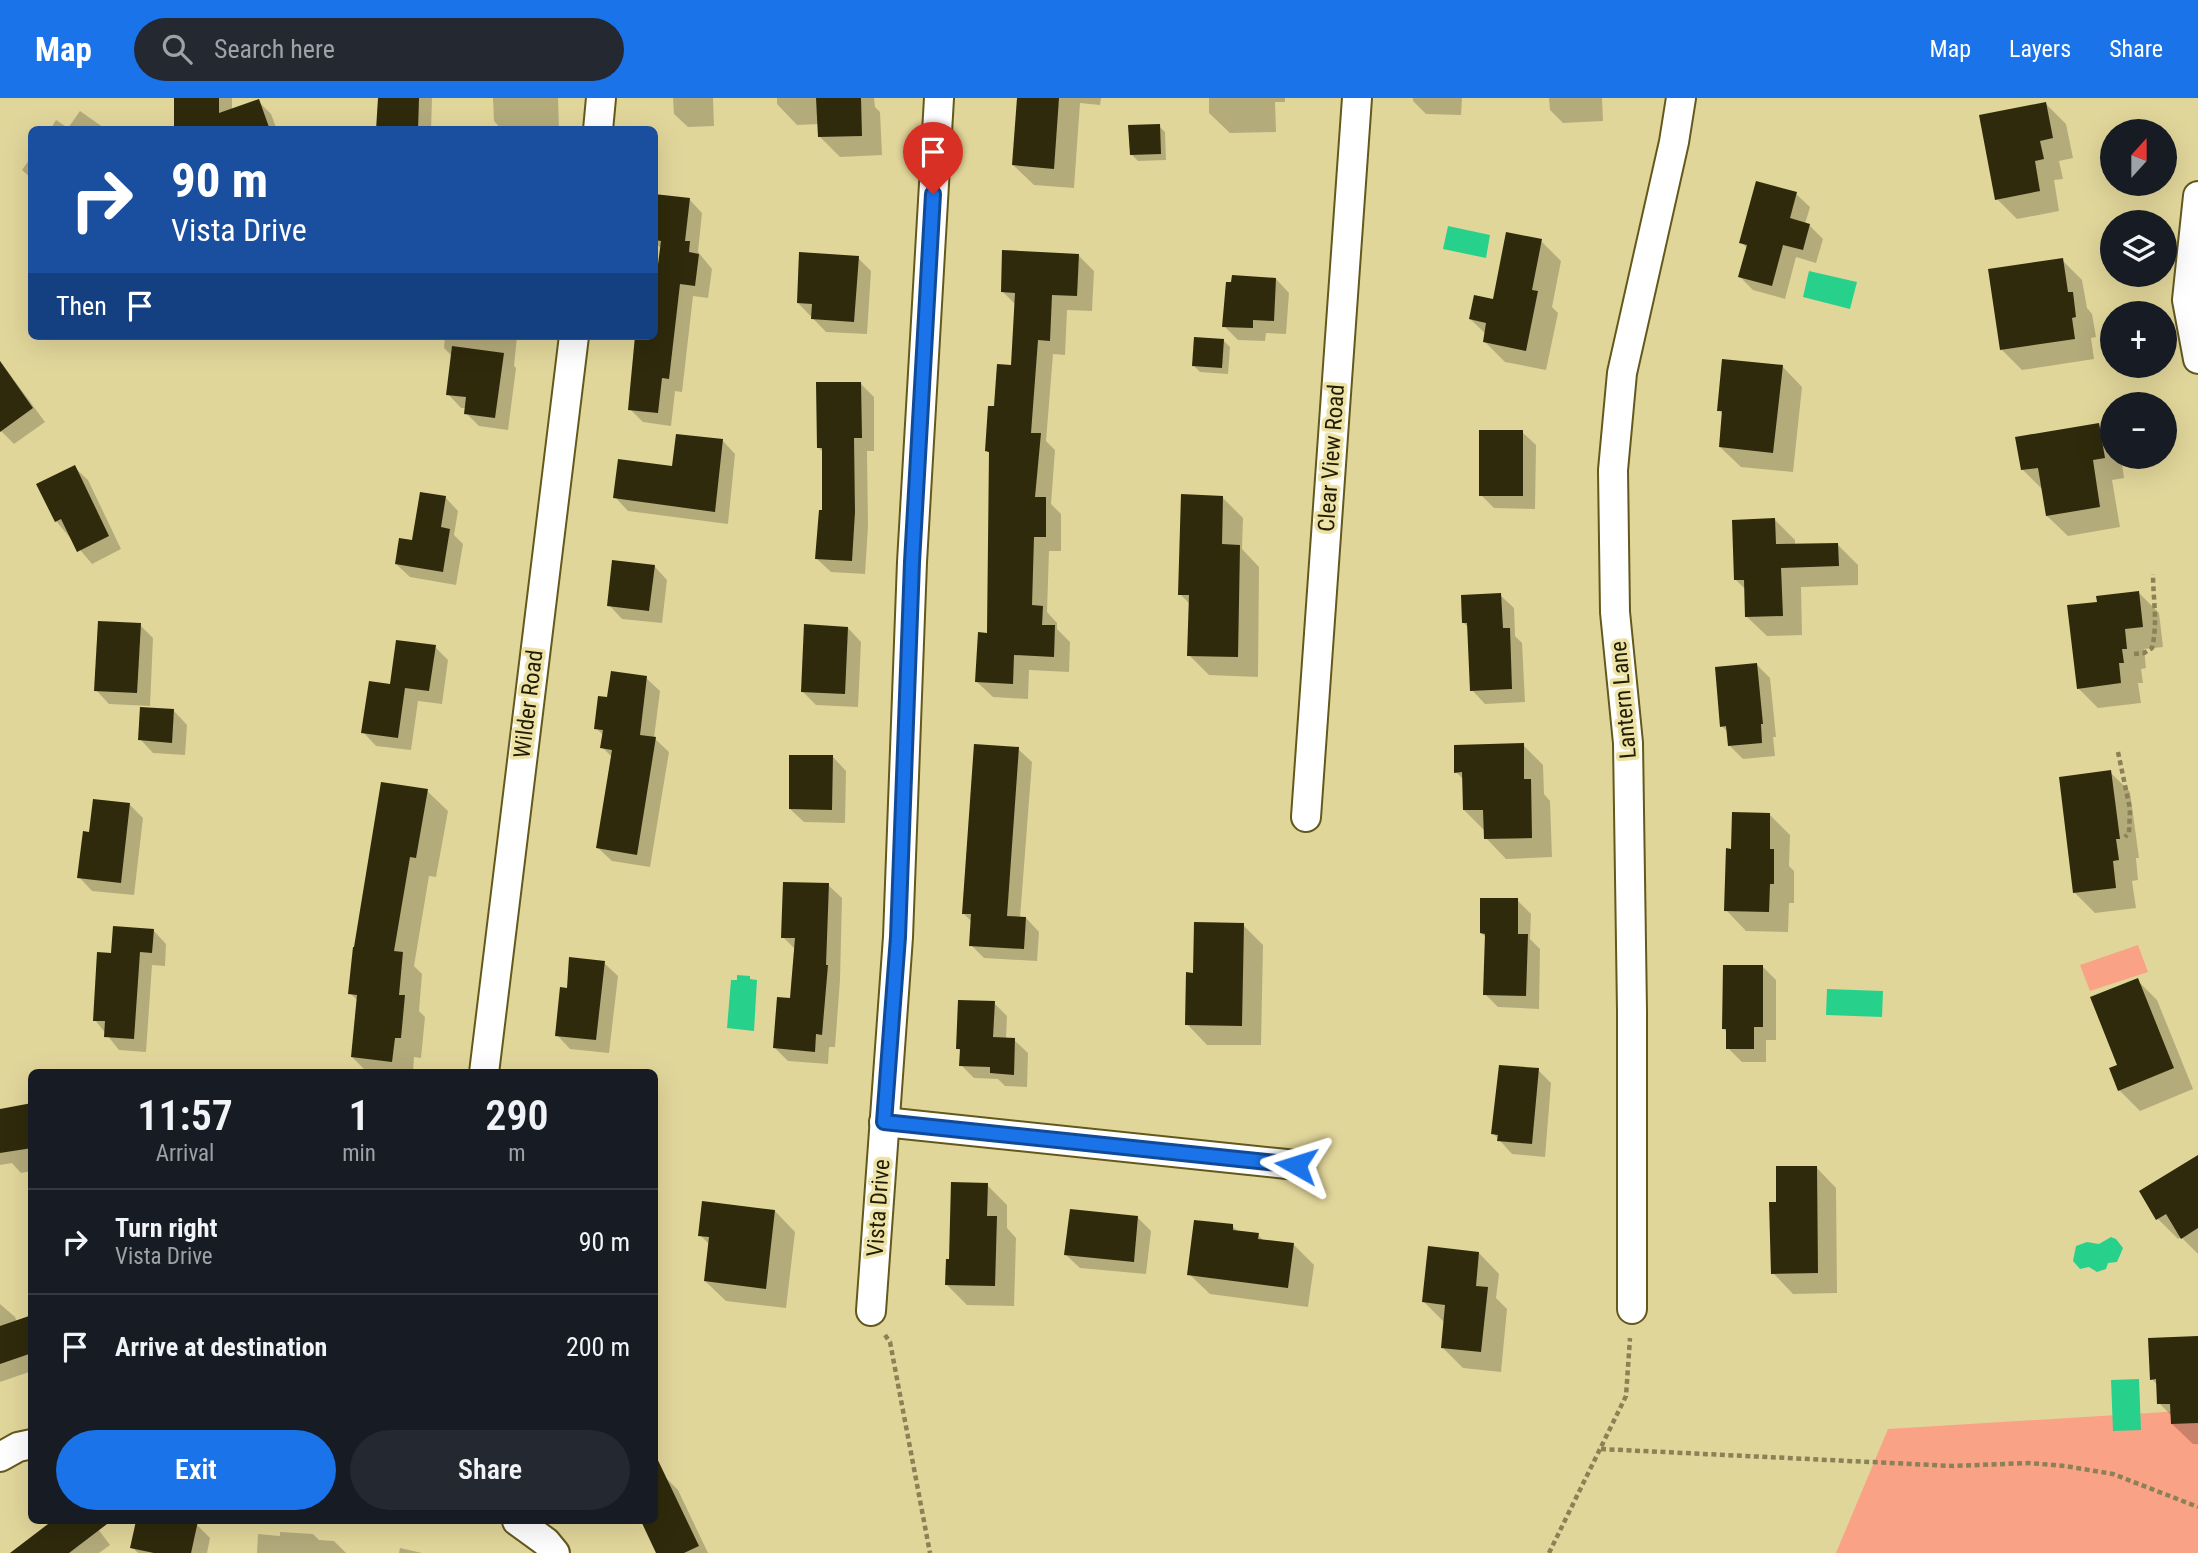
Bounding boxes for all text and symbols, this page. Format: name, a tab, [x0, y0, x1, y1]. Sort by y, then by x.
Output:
search box	[134, 18, 624, 81]
text: Map	[35, 30, 92, 69]
icon: search	[158, 30, 196, 68]
text: Search here	[214, 34, 335, 64]
text: Map	[1930, 35, 1971, 63]
text: Layers	[2009, 35, 2071, 63]
text: Share	[2109, 35, 2163, 63]
north arrow	[2100, 119, 2177, 196]
map controls	[2100, 119, 2177, 469]
pin	[903, 122, 963, 194]
icon: arrive	[914, 133, 952, 171]
text: 90 m	[171, 152, 268, 209]
icon: right	[56, 154, 147, 245]
button: layers	[2100, 210, 2177, 287]
text: Vista Drive	[171, 211, 307, 249]
icon: arrive	[121, 287, 159, 325]
text: Then	[56, 291, 107, 321]
button: +	[2100, 301, 2177, 378]
street label: Clear View Road	[1313, 383, 1350, 533]
button: −	[2100, 392, 2177, 469]
street label: Lantern Lane	[1605, 640, 1642, 760]
street label: Wilder Road	[508, 648, 549, 760]
text: 11:57	[137, 1091, 233, 1140]
text: 1	[349, 1091, 370, 1140]
text: 290	[485, 1091, 549, 1140]
position arrow	[1259, 1128, 1333, 1202]
text: Arrival	[156, 1140, 214, 1167]
text: min	[342, 1140, 376, 1167]
text: m	[508, 1140, 526, 1167]
street label: Vista Drive	[862, 1158, 895, 1258]
text: Turn right	[115, 1213, 217, 1243]
icon: right	[56, 1223, 94, 1261]
text: 90 m	[579, 1227, 630, 1257]
text: Vista Drive	[115, 1243, 213, 1270]
icon: arrive	[56, 1328, 94, 1366]
text: Arrive at destination	[115, 1332, 327, 1362]
text: 200 m	[566, 1332, 630, 1362]
button: Exit	[56, 1430, 336, 1510]
button: Share	[350, 1430, 630, 1510]

